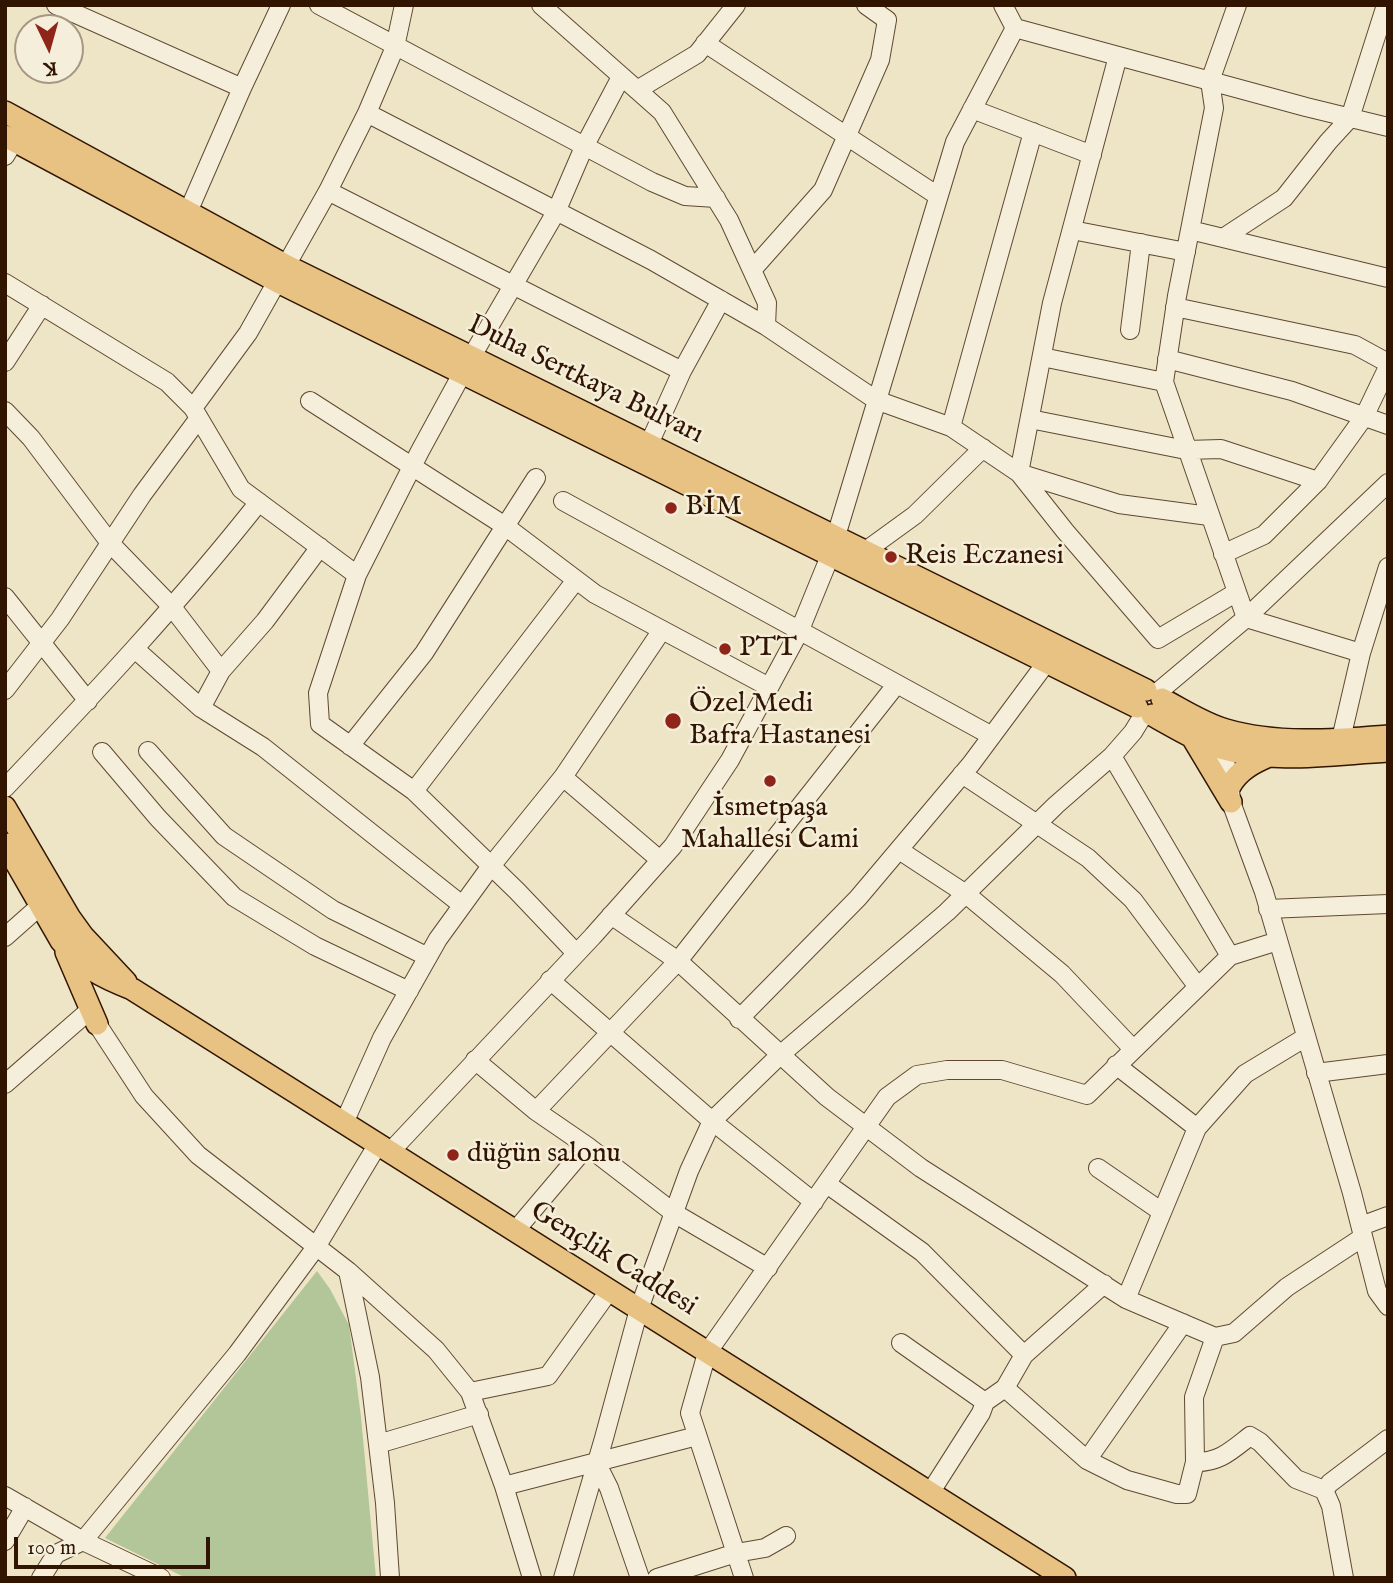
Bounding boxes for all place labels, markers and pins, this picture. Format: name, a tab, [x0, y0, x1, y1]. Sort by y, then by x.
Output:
place label: BİM	[685, 491, 742, 525]
marker: BİM	[663, 500, 679, 516]
place label: Reis Eczanesi	[905, 540, 1064, 574]
marker: Reis Eczanesi	[883, 549, 899, 565]
place label: PTT	[739, 632, 797, 666]
marker: PTT	[717, 641, 733, 657]
place label: Özel Medi Bafra Hastanesi	[689, 688, 871, 754]
marker: Özel Medi Bafra Hastanesi	[663, 711, 683, 731]
marker: İsmetpaşa Mahallesi Cami	[762, 773, 778, 789]
place label: İsmetpaşa Mahallesi Cami	[681, 792, 859, 858]
place label: düğün salonu	[467, 1138, 621, 1172]
marker: düğün salonu	[445, 1147, 461, 1163]

